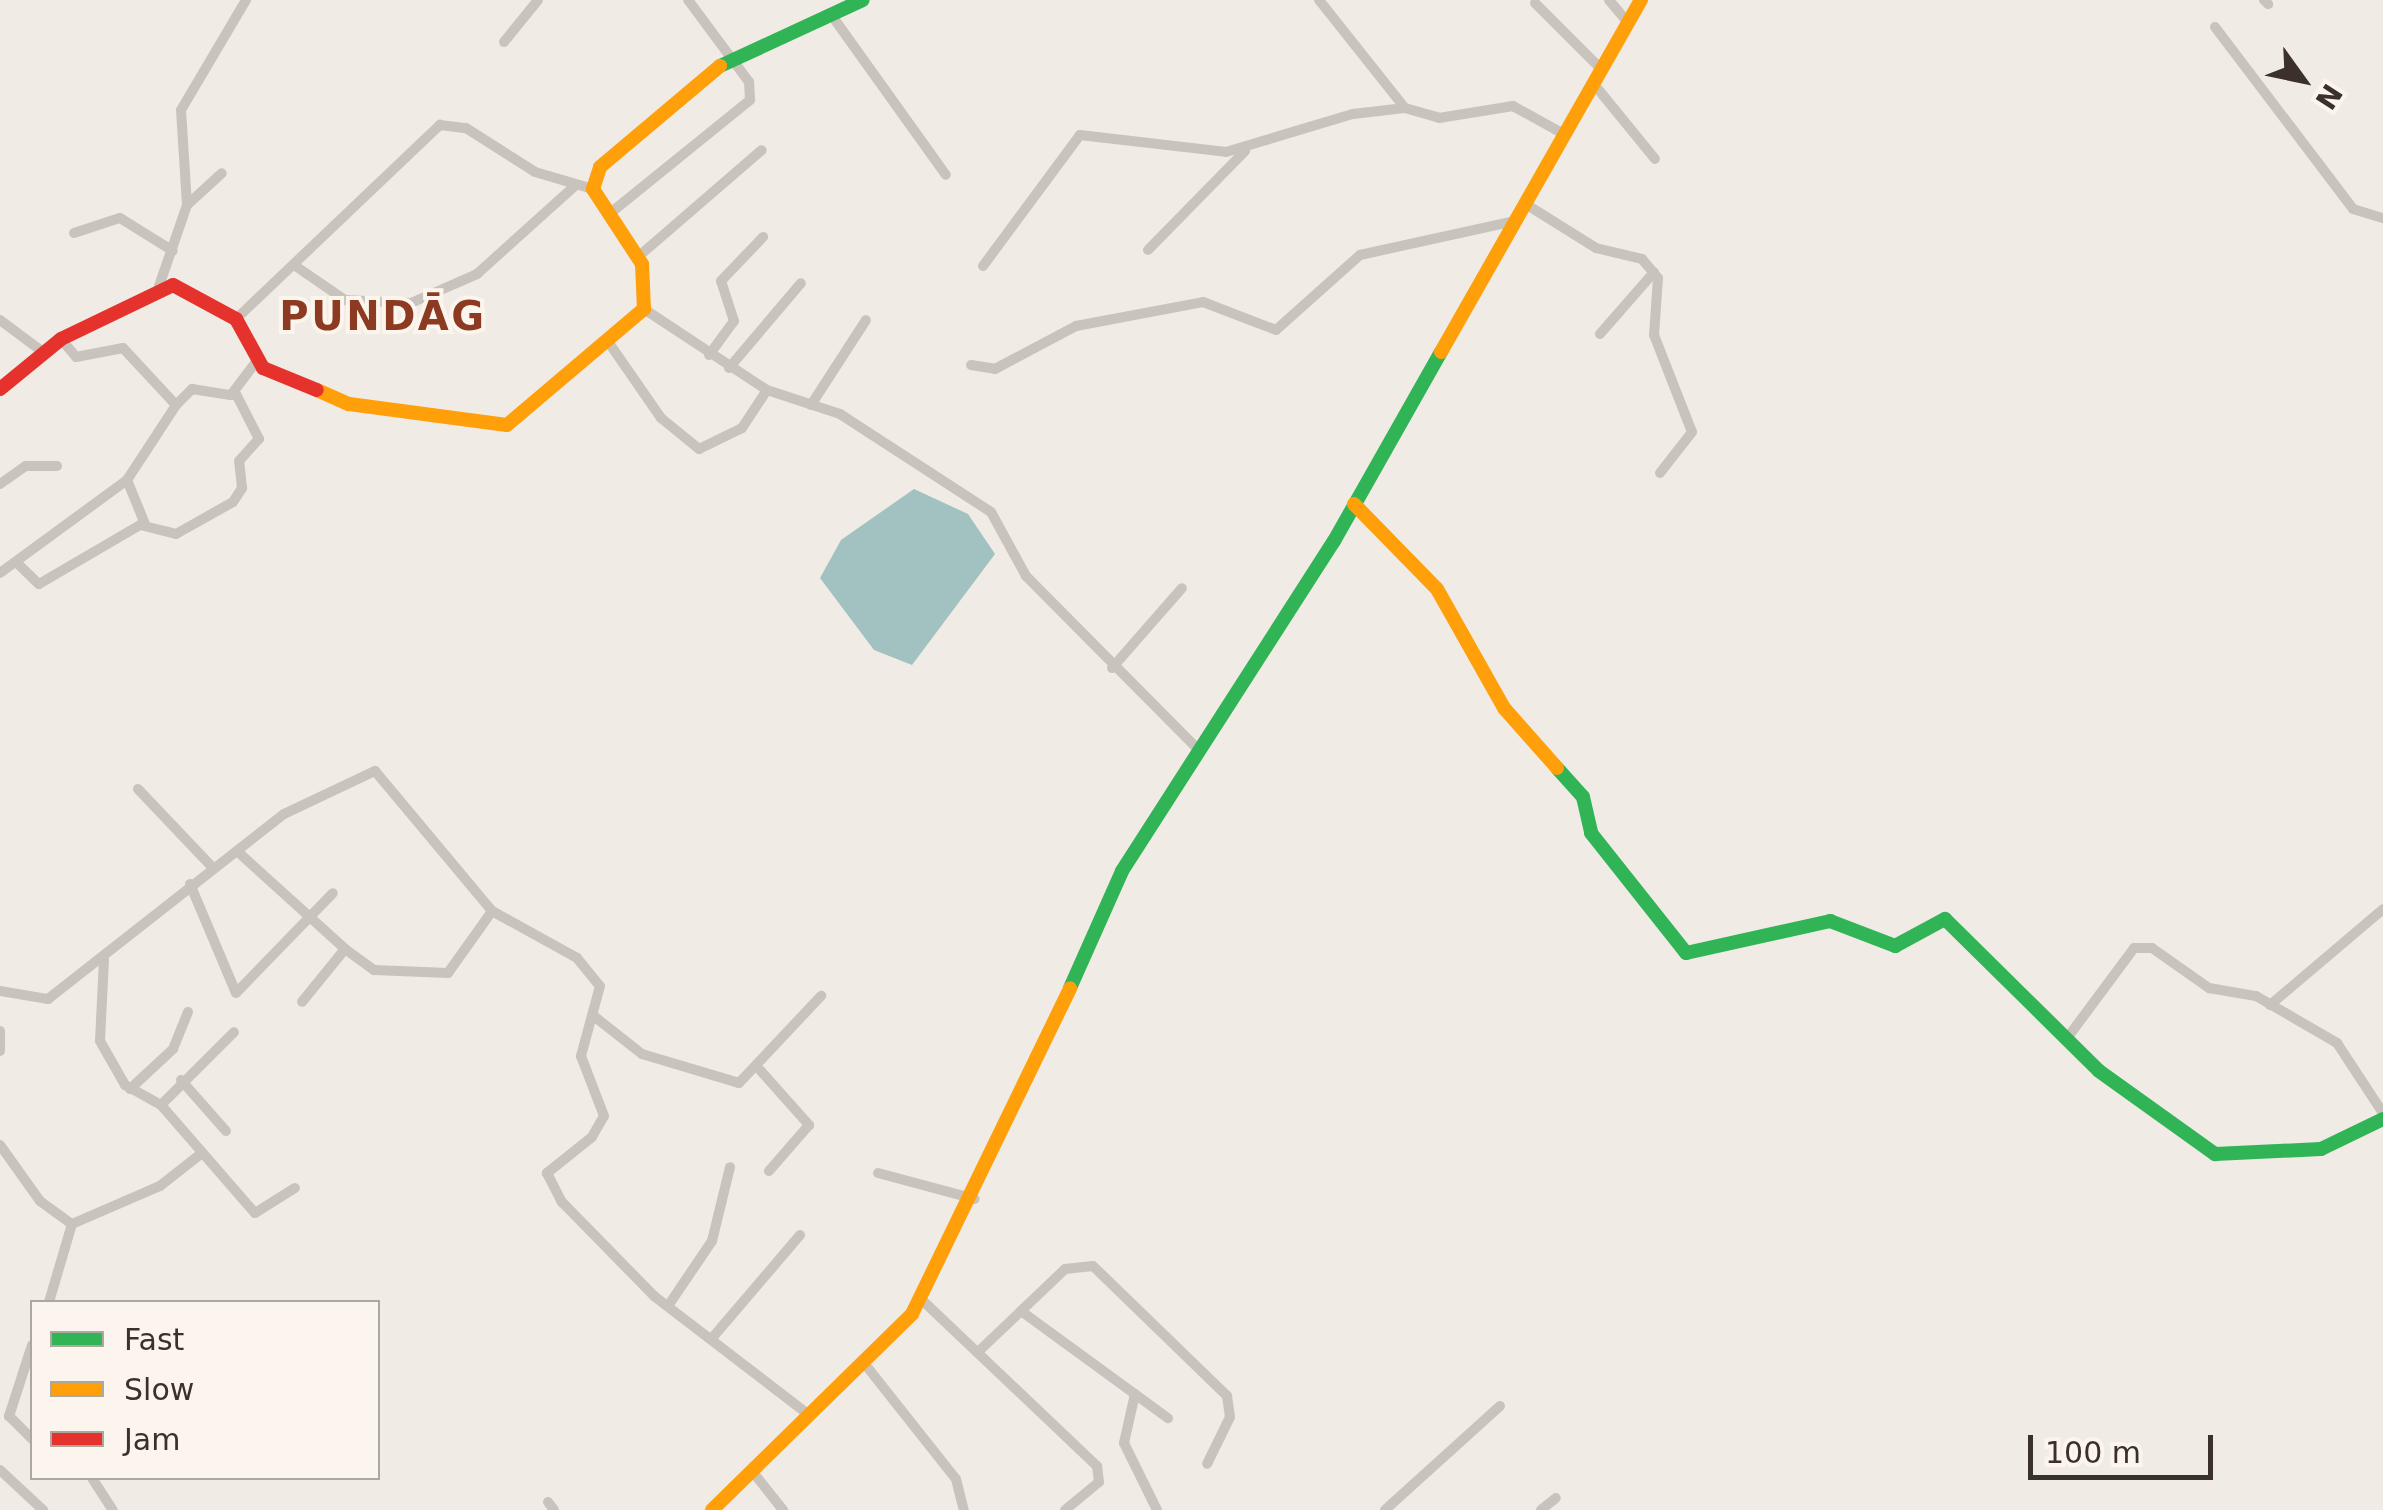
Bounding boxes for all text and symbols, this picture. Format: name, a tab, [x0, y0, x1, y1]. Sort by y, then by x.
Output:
north arrow	[2253, 30, 2353, 130]
text: N	[2308, 78, 2349, 115]
district label: PUNDĀG	[279, 292, 487, 340]
legend	[30, 1300, 380, 1480]
text: Fast	[124, 1322, 184, 1357]
text: Slow	[124, 1372, 194, 1407]
scale bar	[2033, 1415, 2218, 1477]
text: Jam	[124, 1422, 180, 1457]
text: 100 m	[2045, 1435, 2141, 1470]

